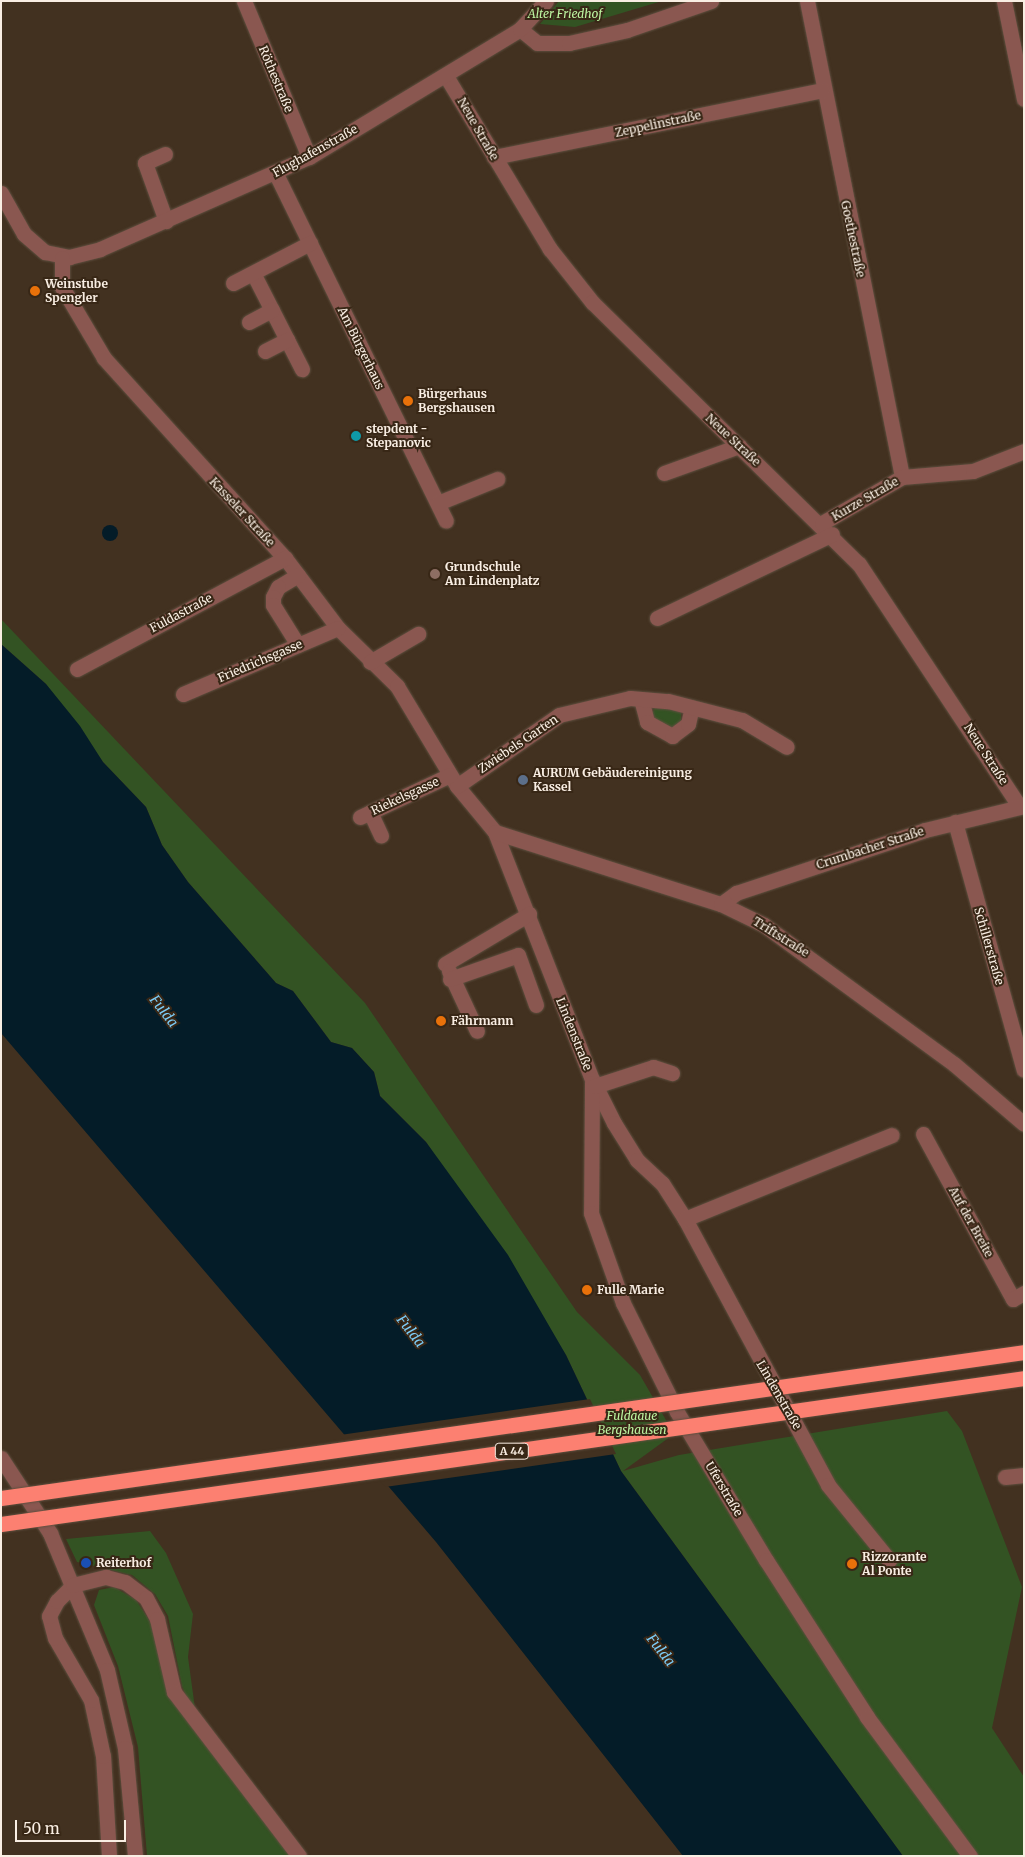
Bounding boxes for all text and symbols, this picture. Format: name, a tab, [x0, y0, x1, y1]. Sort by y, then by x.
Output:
park label: Alter Friedhof	[528, 7, 602, 21]
street label: Röthestraße	[256, 44, 296, 114]
street label: Neue Straße	[454, 95, 502, 163]
street label: Zeppelinstraße	[614, 108, 702, 140]
street label: Flughafenstraße	[270, 122, 360, 180]
street label: Goethestraße	[838, 199, 868, 279]
place label: Weinstube Spengler	[45, 277, 108, 305]
marker: Weinstube Spengler	[29, 285, 41, 297]
street label: Am Bürgerhaus	[335, 304, 387, 392]
place label: Bürgerhaus Bergshausen	[418, 387, 495, 415]
marker: Bürgerhaus Bergshausen	[402, 395, 414, 407]
street label: Neue Straße	[703, 411, 763, 469]
place label: stepdent - Stepanovic	[366, 422, 431, 450]
marker: stepdent - Stepanovic	[350, 430, 362, 442]
street label: Kurze Straße	[829, 474, 901, 524]
street label: Kasseler Straße	[206, 475, 278, 549]
place label: Grundschule Am Lindenplatz	[445, 560, 539, 588]
marker: Grundschule Am Lindenplatz	[429, 568, 441, 580]
street label: Fuldastraße	[147, 591, 215, 635]
street label: Friedrichsgasse	[216, 637, 304, 685]
street label: Zwiebels Garten	[475, 712, 561, 776]
street label: Neue Straße	[961, 721, 1011, 787]
place label: AURUM Gebäudereinigung Kassel	[533, 766, 692, 794]
street label: Riekelsgasse	[369, 774, 441, 818]
marker: AURUM Gebäudereinigung Kassel	[517, 774, 529, 786]
street label: Crumbacher Straße	[814, 824, 926, 872]
street label: Schillerstraße	[971, 905, 1007, 987]
street label: Triftstraße	[750, 914, 812, 960]
water label: Fulda	[146, 992, 182, 1030]
street label: Lindenstraße	[553, 995, 595, 1073]
place label: Fährmann	[451, 1014, 513, 1028]
marker: Fährmann	[435, 1015, 447, 1027]
street label: Auf der Breite	[946, 1184, 996, 1260]
place label: Fulle Marie	[597, 1283, 664, 1297]
marker: Fulle Marie	[581, 1284, 593, 1296]
water label: Fulda	[393, 1312, 429, 1350]
street label: Lindenstraße	[753, 1358, 805, 1432]
park label: Fuldaaue Bergshausen	[597, 1409, 667, 1437]
road number: A 44	[494, 1442, 530, 1460]
street label: Uferstraße	[702, 1459, 746, 1519]
place label: Rizzorante Al Ponte	[862, 1550, 926, 1578]
place label: Reiterhof	[96, 1556, 151, 1570]
marker: Reiterhof	[80, 1557, 92, 1569]
marker: Rizzorante Al Ponte	[846, 1558, 858, 1570]
water label: Fulda	[643, 1631, 679, 1669]
scale bar	[18, 1810, 129, 1842]
text: 50 m	[23, 1819, 60, 1838]

